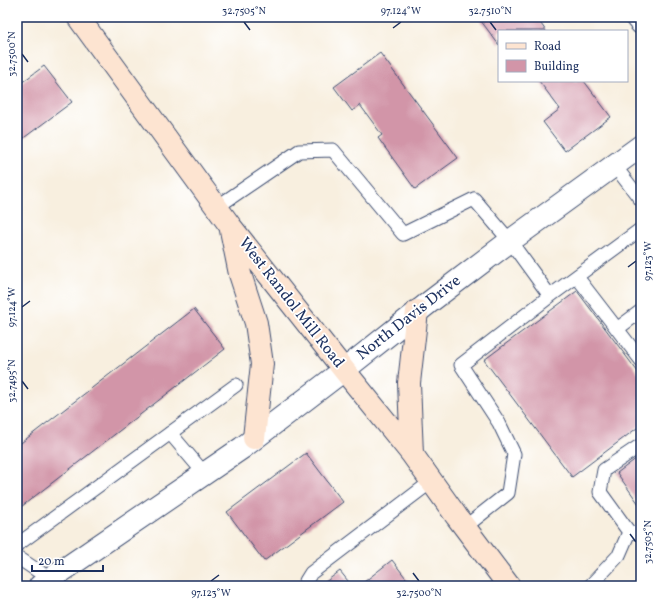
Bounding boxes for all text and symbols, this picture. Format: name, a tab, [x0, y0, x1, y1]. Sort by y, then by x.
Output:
text: 32.7505°N	[222, 4, 267, 18]
text: 97.124°W	[381, 4, 421, 18]
text: 32.7510°N	[468, 4, 512, 18]
legend	[498, 30, 628, 82]
text: 32.7500°N	[5, 31, 19, 77]
text: Road	[534, 39, 561, 55]
text: Building	[534, 59, 579, 75]
street label: West Randol Mill Road	[233, 233, 349, 373]
text: 97.123°W	[641, 241, 655, 281]
street label: North Davis Drive	[352, 270, 466, 366]
text: 97.124°W	[5, 287, 19, 327]
text: 32.7495°N	[5, 359, 19, 403]
text: 32.7505°N	[641, 519, 655, 564]
scale bar	[32, 547, 103, 573]
text: 20 m	[38, 554, 65, 570]
text: 97.123°W	[191, 586, 231, 600]
text: 32.7500°N	[396, 586, 442, 600]

